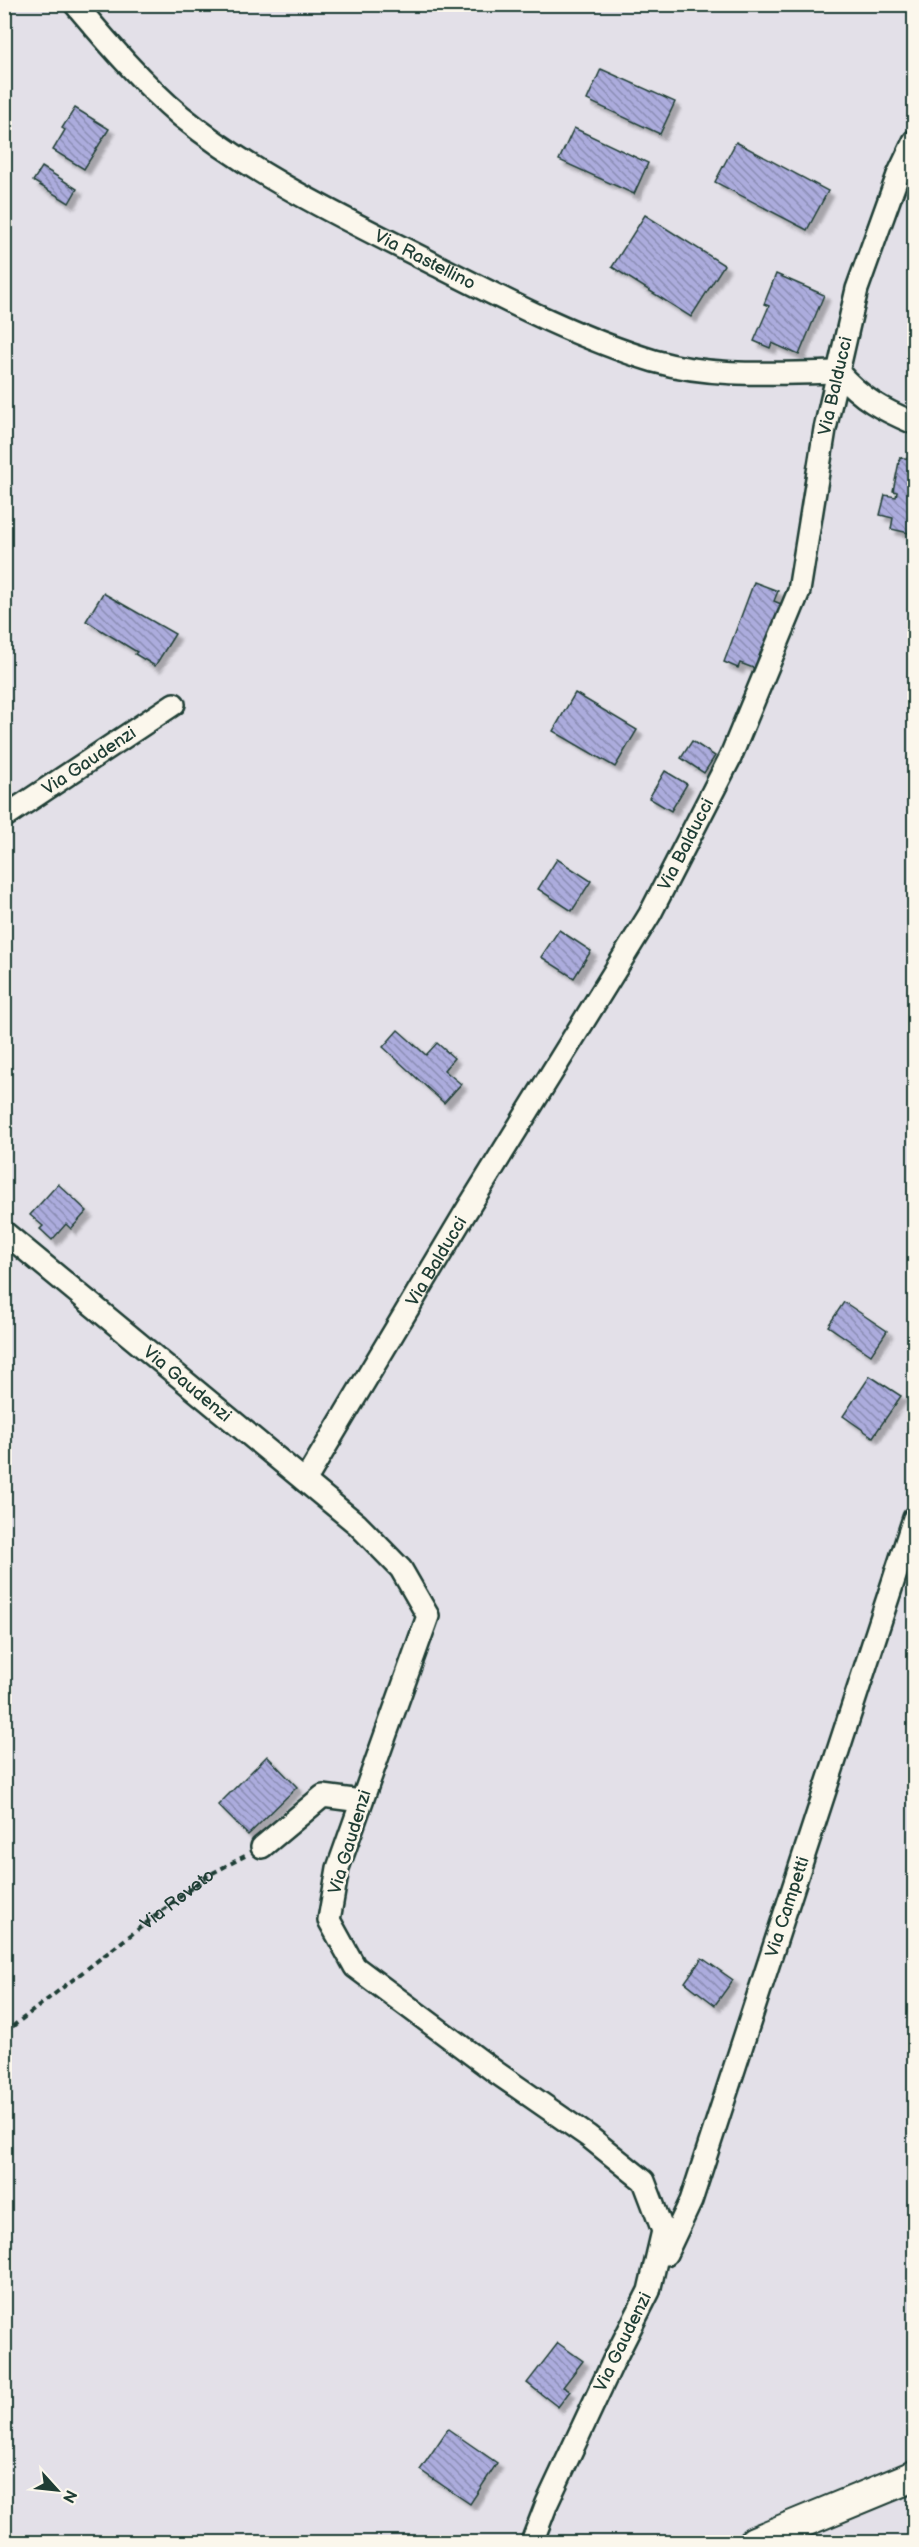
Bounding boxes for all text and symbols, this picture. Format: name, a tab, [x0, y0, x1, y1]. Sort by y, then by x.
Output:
street label: Via Rastellino	[371, 225, 479, 294]
street label: Via Balducci	[814, 335, 856, 437]
street label: Via Gaudenzi	[38, 722, 140, 799]
street label: Via Balducci	[653, 795, 718, 894]
street label: Via Balducci	[401, 1213, 471, 1310]
street label: Via Gaudenzi	[139, 1341, 236, 1426]
street label: Via Gaudenzi	[324, 1787, 376, 1897]
street label: Via Campetti	[761, 1854, 813, 1960]
street label: Via Roveto	[136, 1864, 217, 1934]
street label: Via Gaudenzi	[590, 2289, 656, 2395]
north arrow	[27, 2460, 87, 2520]
text: N	[58, 2486, 80, 2506]

